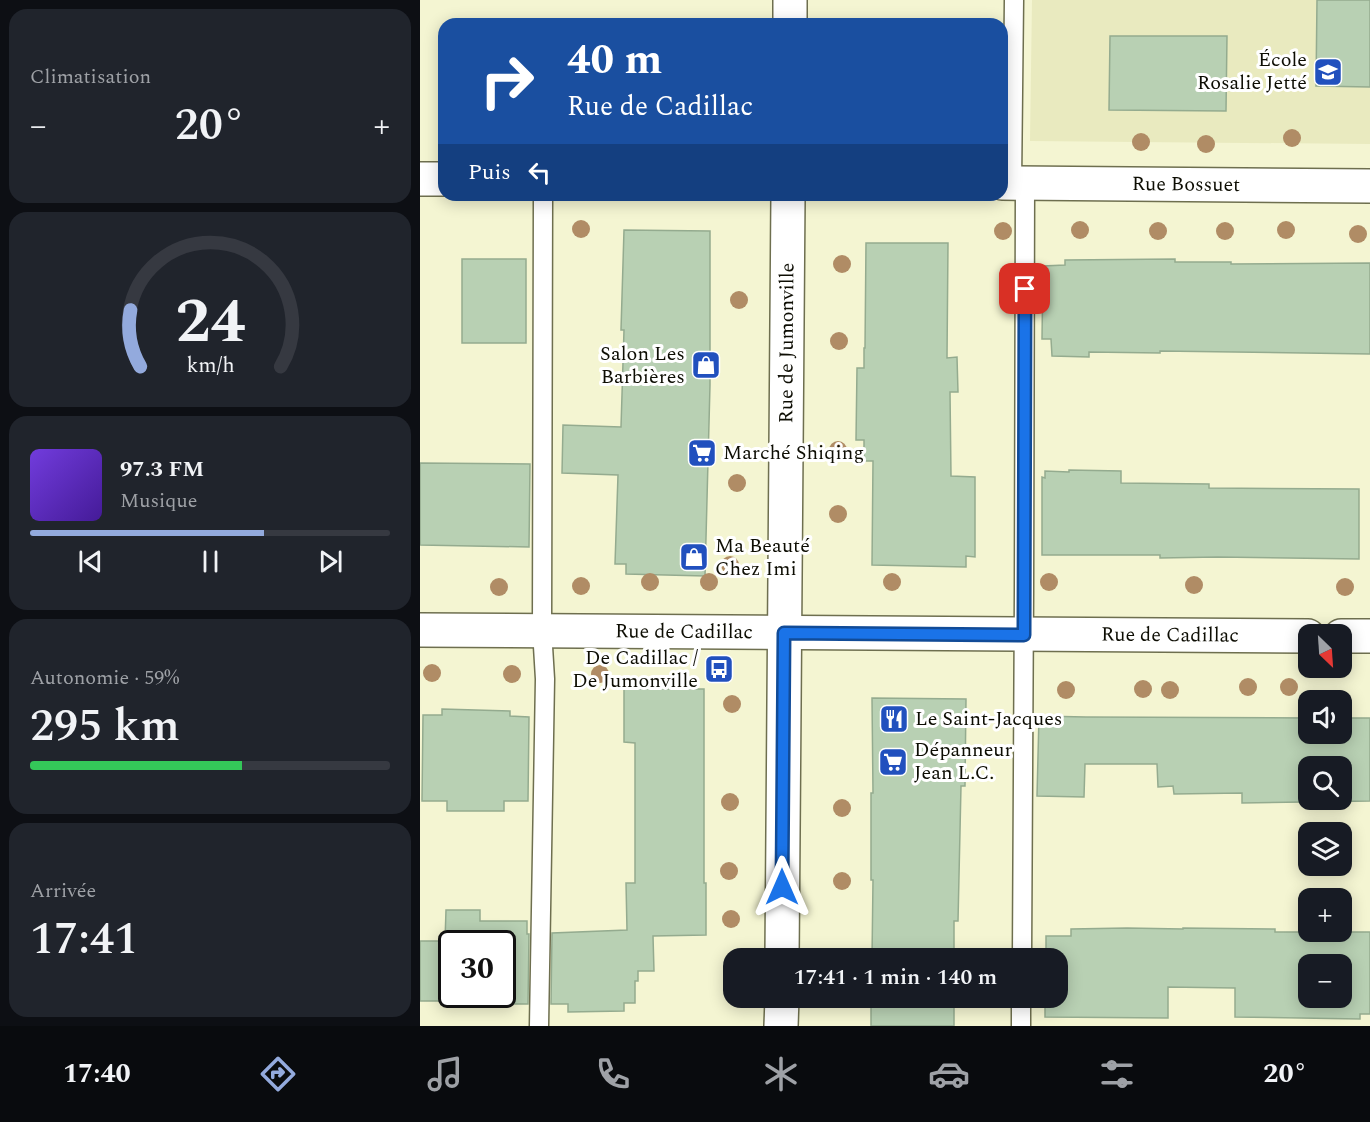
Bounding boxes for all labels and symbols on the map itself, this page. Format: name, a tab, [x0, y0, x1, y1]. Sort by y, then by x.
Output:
place label: École Rosalie Jetté	[1197, 45, 1307, 98]
school or university icon: École Rosalie Jetté	[1312, 56, 1344, 88]
street label: Rue Bossuet	[1132, 169, 1240, 200]
street label: Rue de Jumonville	[771, 263, 802, 423]
pin	[999, 263, 1050, 314]
place label: Salon Les Barbières	[600, 339, 685, 392]
shop icon: Salon Les Barbières	[690, 349, 722, 381]
supermarket icon: Marché Shiqing	[686, 437, 718, 469]
place label: Marché Shiqing	[723, 438, 864, 468]
place label: Ma Beauté Chez Imi	[715, 531, 810, 584]
shop icon: Ma Beauté Chez Imi	[678, 541, 710, 573]
street label: Rue de Cadillac	[615, 616, 753, 647]
street label: Rue de Cadillac	[1101, 620, 1239, 651]
north arrow	[1298, 624, 1352, 678]
place label: De Cadillac / De Jumonville	[572, 643, 698, 696]
bus stop icon: De Cadillac / De Jumonville	[703, 653, 735, 685]
restaurant icon: Le Saint-Jacques	[878, 703, 910, 735]
place label: Le Saint-Jacques	[915, 704, 1062, 734]
place label: Dépanneur Jean L.C.	[914, 735, 1013, 788]
supermarket icon: Dépanneur Jean L.C.	[877, 746, 909, 778]
position arrow	[750, 855, 814, 919]
speed limit sign: 30	[438, 930, 516, 1008]

